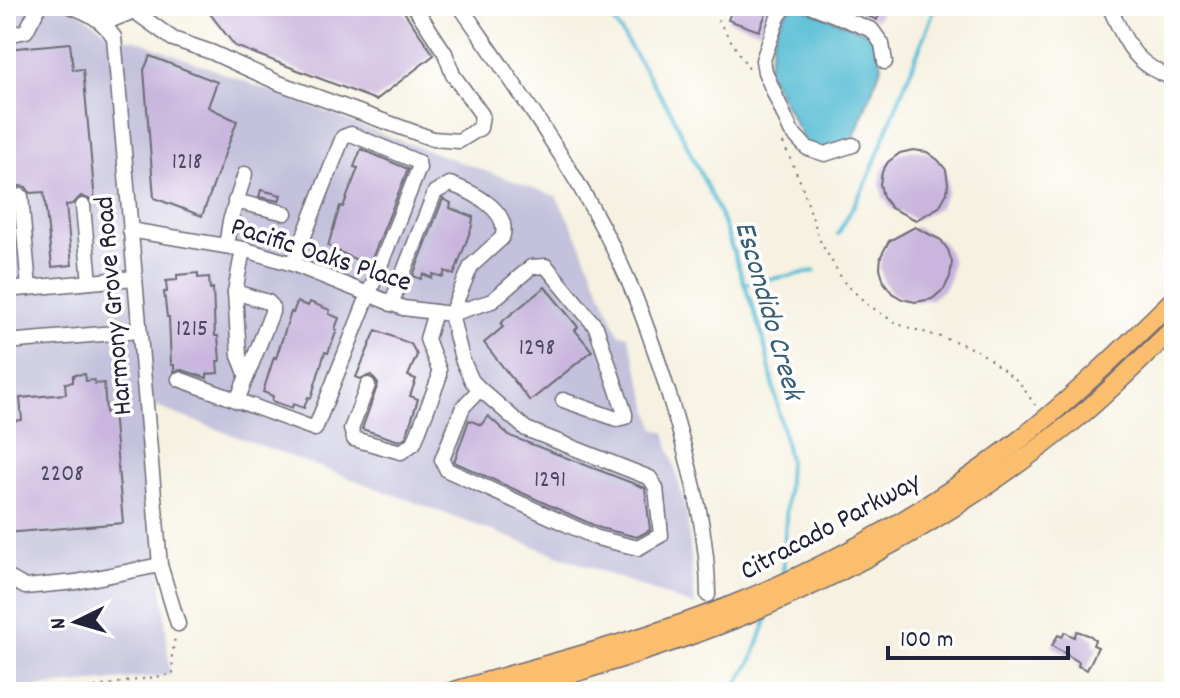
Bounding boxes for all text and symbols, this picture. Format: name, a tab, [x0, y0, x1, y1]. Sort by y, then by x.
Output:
house number: 1218	[172, 146, 202, 180]
street label: Harmony Grove Road	[86, 194, 145, 417]
street label: Pacific Oaks Place	[225, 209, 416, 305]
water label: Escondido Creek	[721, 217, 813, 408]
house number: 1215	[176, 313, 208, 347]
house number: 1298	[519, 332, 555, 366]
house number: 2208	[40, 458, 84, 492]
house number: 1291	[534, 464, 566, 498]
street label: Citracado Parkway	[734, 464, 929, 593]
north arrow	[36, 582, 116, 662]
scale bar	[888, 610, 1068, 660]
text: N	[44, 617, 75, 630]
text: 100 m	[900, 624, 953, 658]

